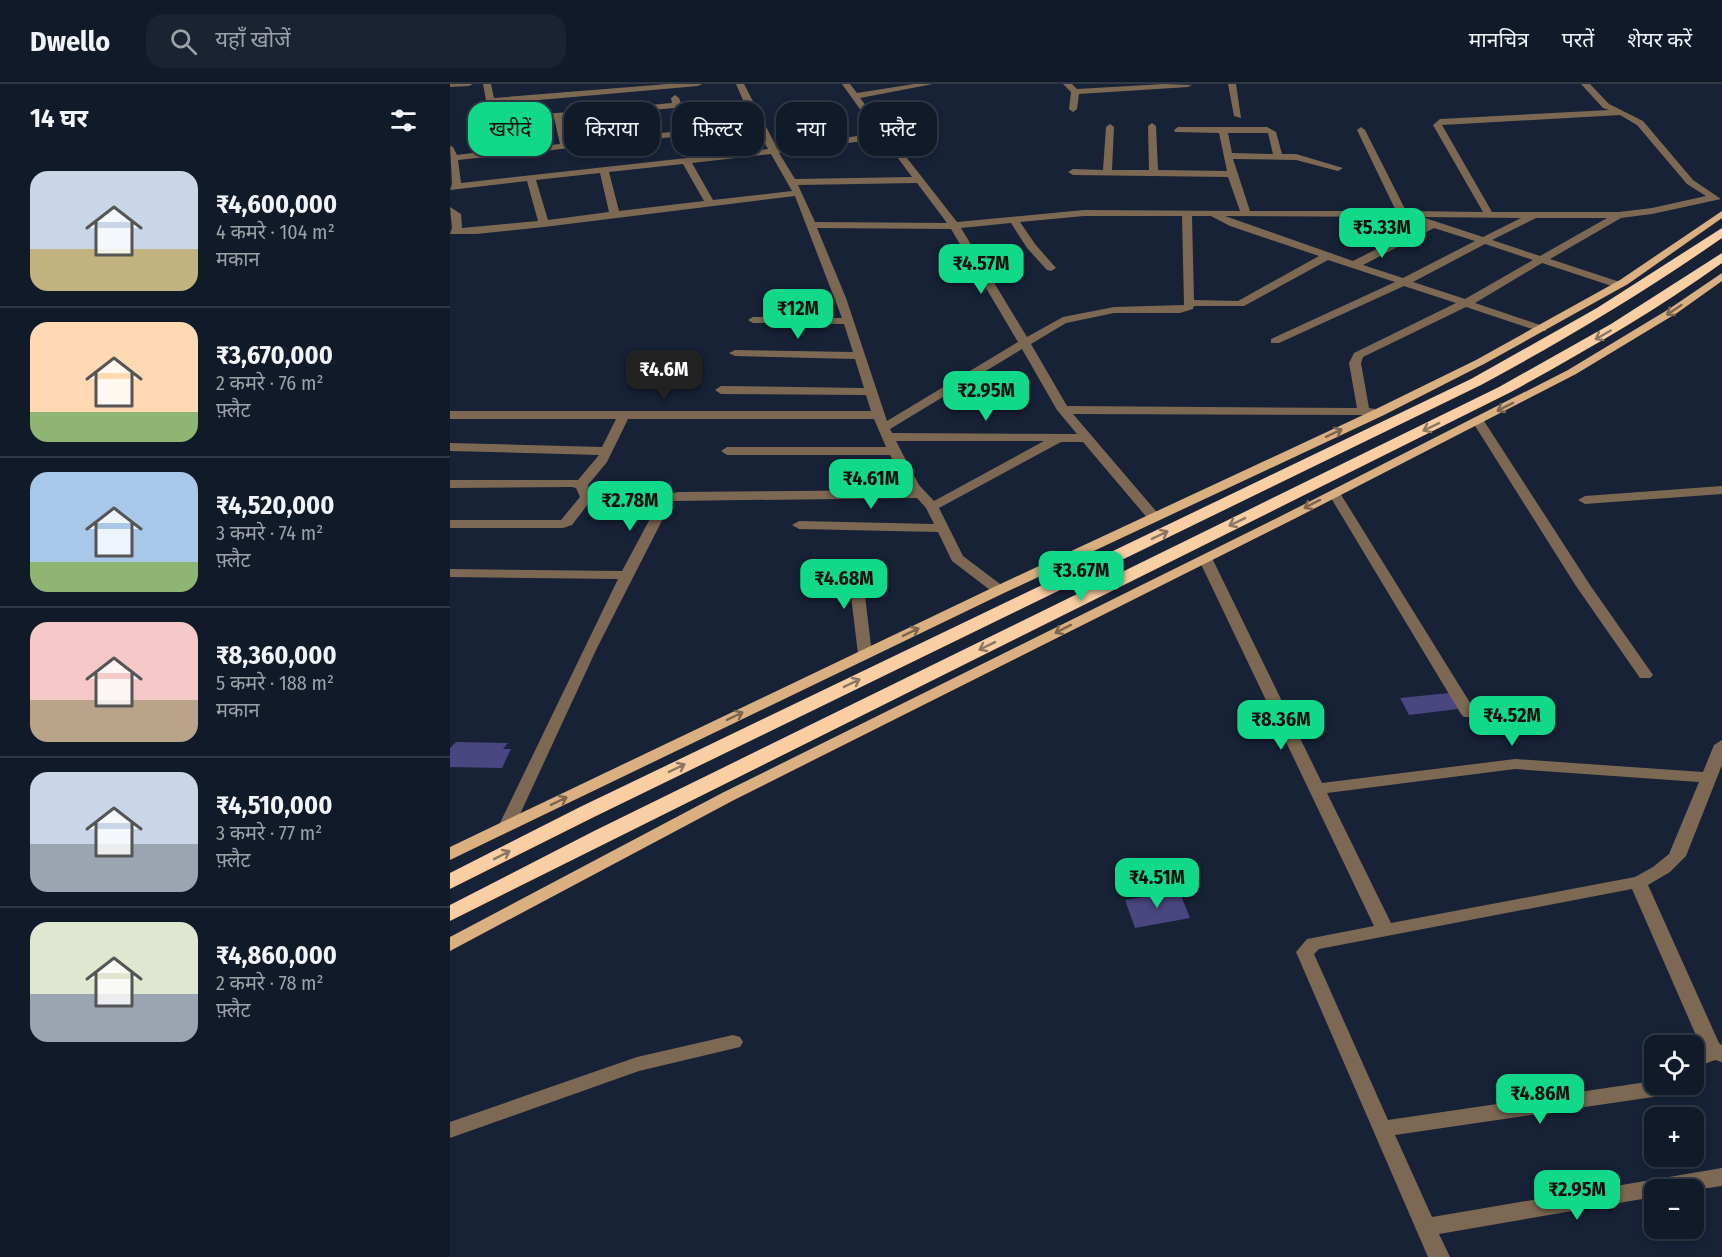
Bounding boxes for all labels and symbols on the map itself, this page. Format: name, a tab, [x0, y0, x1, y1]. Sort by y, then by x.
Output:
pin: ₹5.33M	[1333, 208, 1431, 259]
pin: ₹4.57M	[932, 244, 1030, 295]
pin: ₹12M	[762, 289, 834, 340]
one-way arrow	[1667, 304, 1683, 316]
one-way arrow	[1595, 330, 1612, 342]
pin: ₹4.6M	[622, 350, 706, 401]
pin: ₹2.95M	[937, 371, 1035, 422]
one-way arrow	[1497, 402, 1515, 413]
one-way arrow	[1422, 421, 1440, 433]
one-way arrow	[1325, 427, 1343, 439]
pin: ₹4.61M	[822, 459, 920, 510]
pin: ₹2.78M	[581, 481, 679, 532]
one-way arrow	[1304, 499, 1322, 510]
one-way arrow	[1229, 517, 1247, 529]
one-way arrow	[1151, 528, 1169, 540]
pin: ₹3.67M	[1032, 551, 1130, 602]
pin: ₹4.68M	[795, 559, 893, 610]
one-way arrow	[1055, 623, 1072, 635]
one-way arrow	[901, 625, 919, 637]
one-way arrow	[978, 640, 996, 652]
one-way arrow	[843, 677, 861, 689]
pin: ₹4.52M	[1463, 696, 1561, 747]
pin: ₹8.36M	[1232, 700, 1330, 751]
one-way arrow	[725, 710, 743, 722]
one-way arrow	[667, 762, 685, 774]
one-way arrow	[550, 794, 568, 806]
one-way arrow	[493, 849, 510, 861]
pin: ₹4.51M	[1108, 858, 1206, 909]
pin: ₹4.86M	[1491, 1074, 1589, 1125]
pin: ₹2.95M	[1528, 1170, 1626, 1221]

